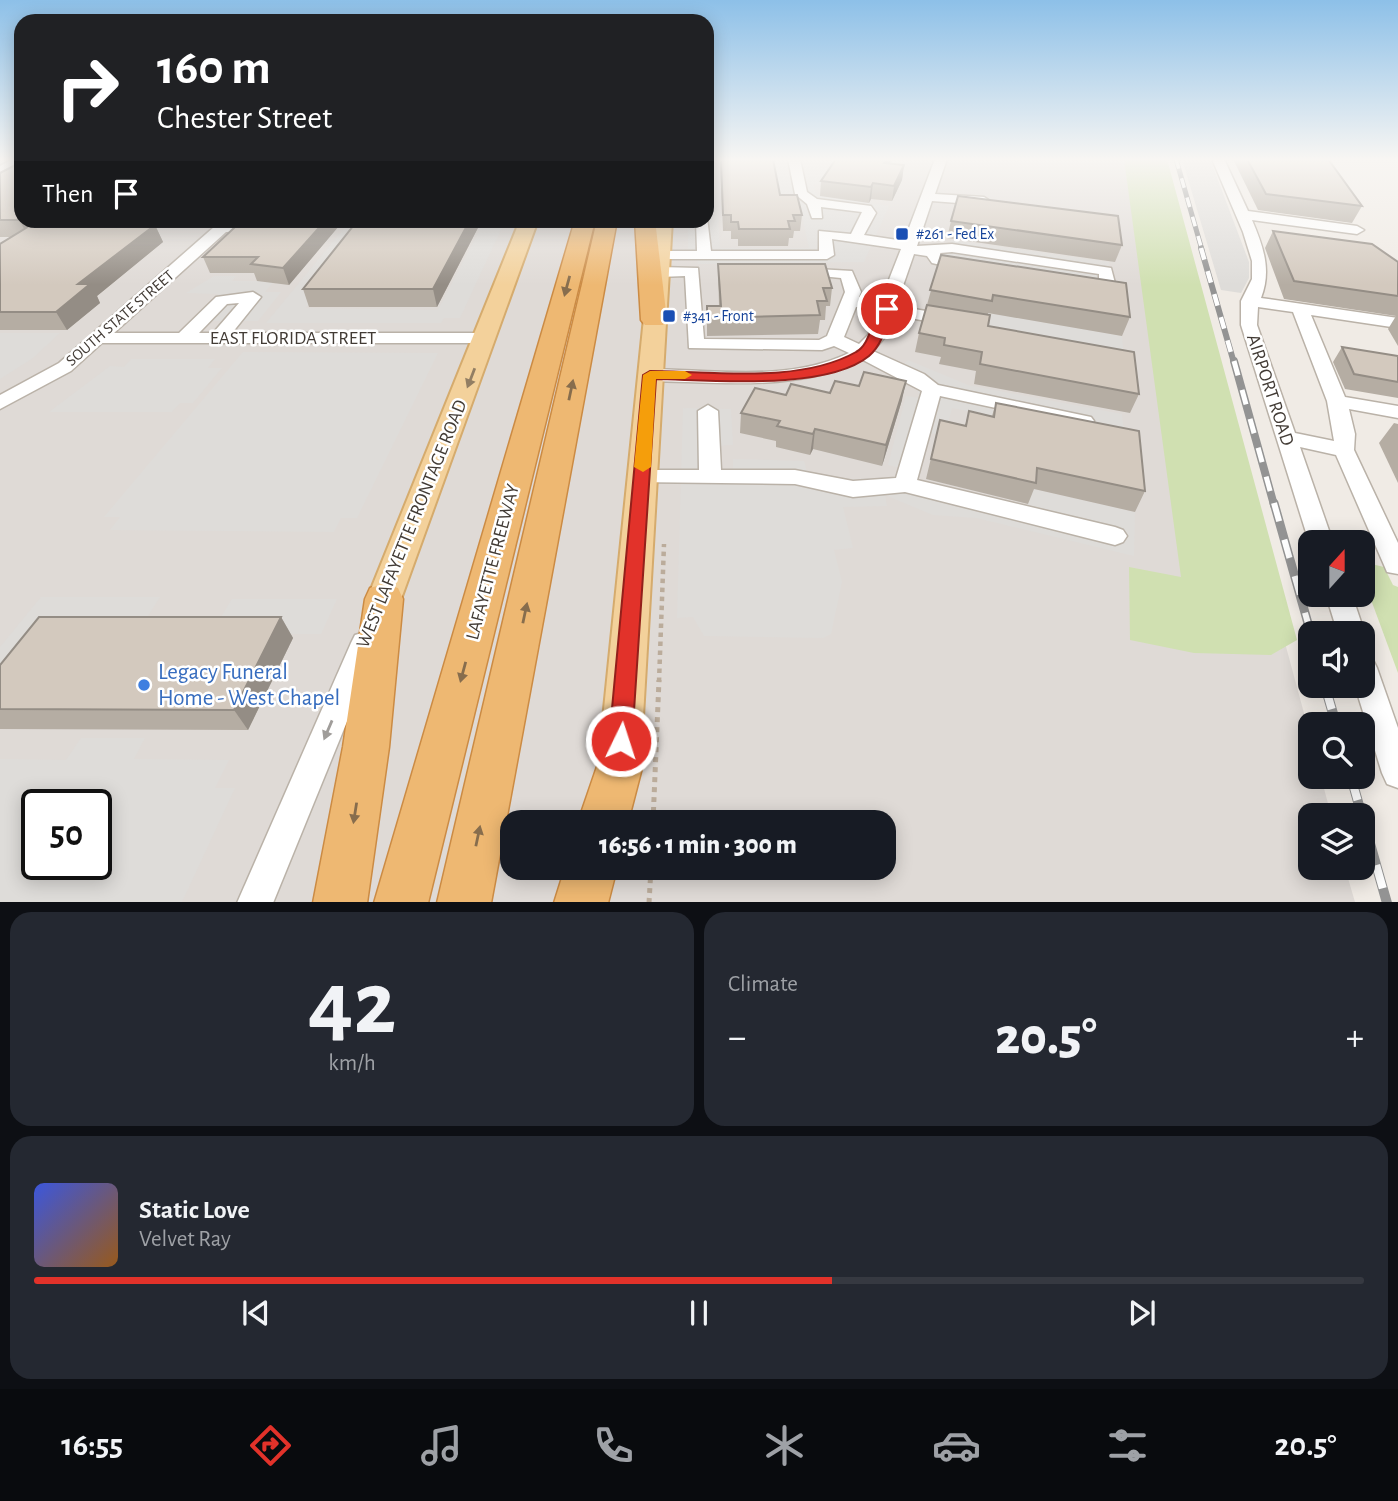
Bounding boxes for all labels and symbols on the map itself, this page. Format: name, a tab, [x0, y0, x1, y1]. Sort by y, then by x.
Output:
marker: #261 - Fed Ex	[894, 226, 910, 242]
place label: #261 - Fed Ex	[916, 226, 994, 242]
street label: SOUTH STATE STREET	[63, 267, 177, 369]
one-way arrow	[561, 276, 572, 298]
pin	[857, 279, 917, 339]
marker: #341 - Front	[661, 308, 677, 324]
place label: #341 - Front	[683, 308, 754, 324]
street label: EAST FLORIDA STREET	[210, 329, 376, 348]
street label: AIRPORT ROAD	[1243, 332, 1297, 448]
one-way arrow	[465, 367, 476, 388]
one-way arrow	[566, 379, 577, 401]
street label: WEST LAFAYETTE FRONTAGE ROAD	[353, 397, 471, 651]
street label: LAFAYETTE FREEWAY	[463, 482, 523, 642]
north arrow	[1298, 530, 1376, 607]
one-way arrow	[519, 602, 530, 624]
place label: Legacy Funeral Home - West Chapel	[158, 661, 340, 710]
one-way arrow	[457, 661, 468, 683]
marker: Legacy Funeral Home - West Chapel	[136, 677, 152, 693]
position arrow	[584, 704, 658, 778]
one-way arrow	[323, 720, 334, 741]
speed limit sign: 50	[21, 789, 112, 880]
one-way arrow	[349, 802, 360, 824]
one-way arrow	[472, 825, 483, 847]

